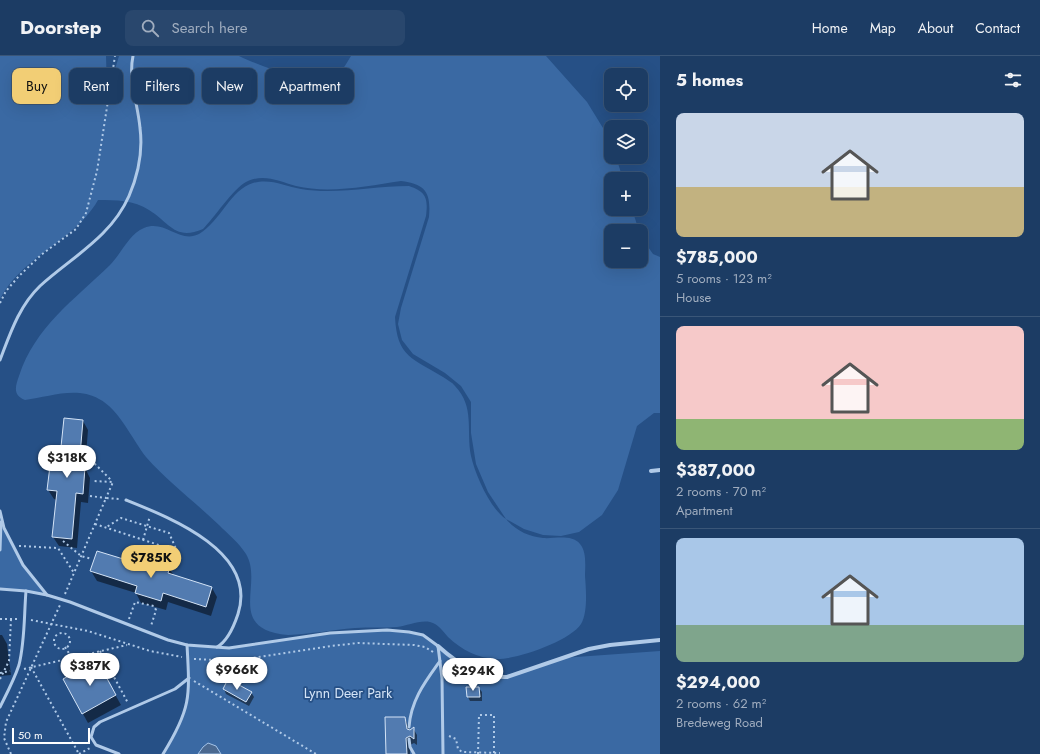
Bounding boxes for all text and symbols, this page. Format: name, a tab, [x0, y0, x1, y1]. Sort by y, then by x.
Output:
search box	[125, 10, 405, 46]
text: Doorstep	[20, 14, 101, 41]
icon: search	[139, 17, 161, 39]
text: Search here	[171, 17, 247, 39]
text: Home	[812, 18, 848, 38]
text: Map	[870, 18, 896, 38]
text: About	[918, 18, 953, 38]
text: Contact	[975, 18, 1020, 38]
chip: Buy	[12, 68, 61, 104]
chip: Rent	[69, 68, 123, 104]
chip: Filters	[131, 68, 194, 104]
chip: New	[202, 68, 257, 104]
chip: Apartment	[265, 68, 354, 104]
map controls	[604, 68, 648, 268]
button: locate	[604, 68, 648, 112]
text: 5 homes	[676, 68, 743, 92]
icon: filters	[1002, 69, 1024, 91]
button: layers	[604, 120, 648, 164]
icon: home	[814, 139, 886, 211]
button: +	[604, 172, 648, 216]
button: −	[604, 224, 648, 268]
text: $785,000	[676, 245, 758, 269]
text: 5 rooms · 123 m²	[676, 269, 772, 288]
text: House	[676, 288, 711, 307]
icon: home	[814, 352, 886, 424]
pin: $318K	[39, 445, 95, 479]
text: $318K	[47, 448, 87, 467]
text: $387,000	[676, 458, 755, 482]
text: 2 rooms · 70 m²	[676, 482, 766, 501]
text: Apartment	[676, 501, 733, 520]
pin: $785K	[123, 545, 179, 579]
text: $785K	[130, 548, 172, 567]
icon: home	[814, 564, 886, 636]
pin: $387K	[62, 653, 118, 687]
text: $387K	[69, 656, 111, 675]
pin: $966K	[209, 657, 265, 691]
pin: $294K	[445, 658, 501, 692]
text: $966K	[215, 660, 259, 679]
text: $294K	[451, 661, 495, 680]
text: $294,000	[676, 670, 760, 694]
park label: Lynn Deer Park	[304, 683, 393, 703]
text: 2 rooms · 62 m²	[676, 694, 766, 713]
text: Bredeweg Road	[676, 713, 763, 732]
scale bar	[12, 726, 90, 745]
text: 50 m	[18, 727, 43, 743]

